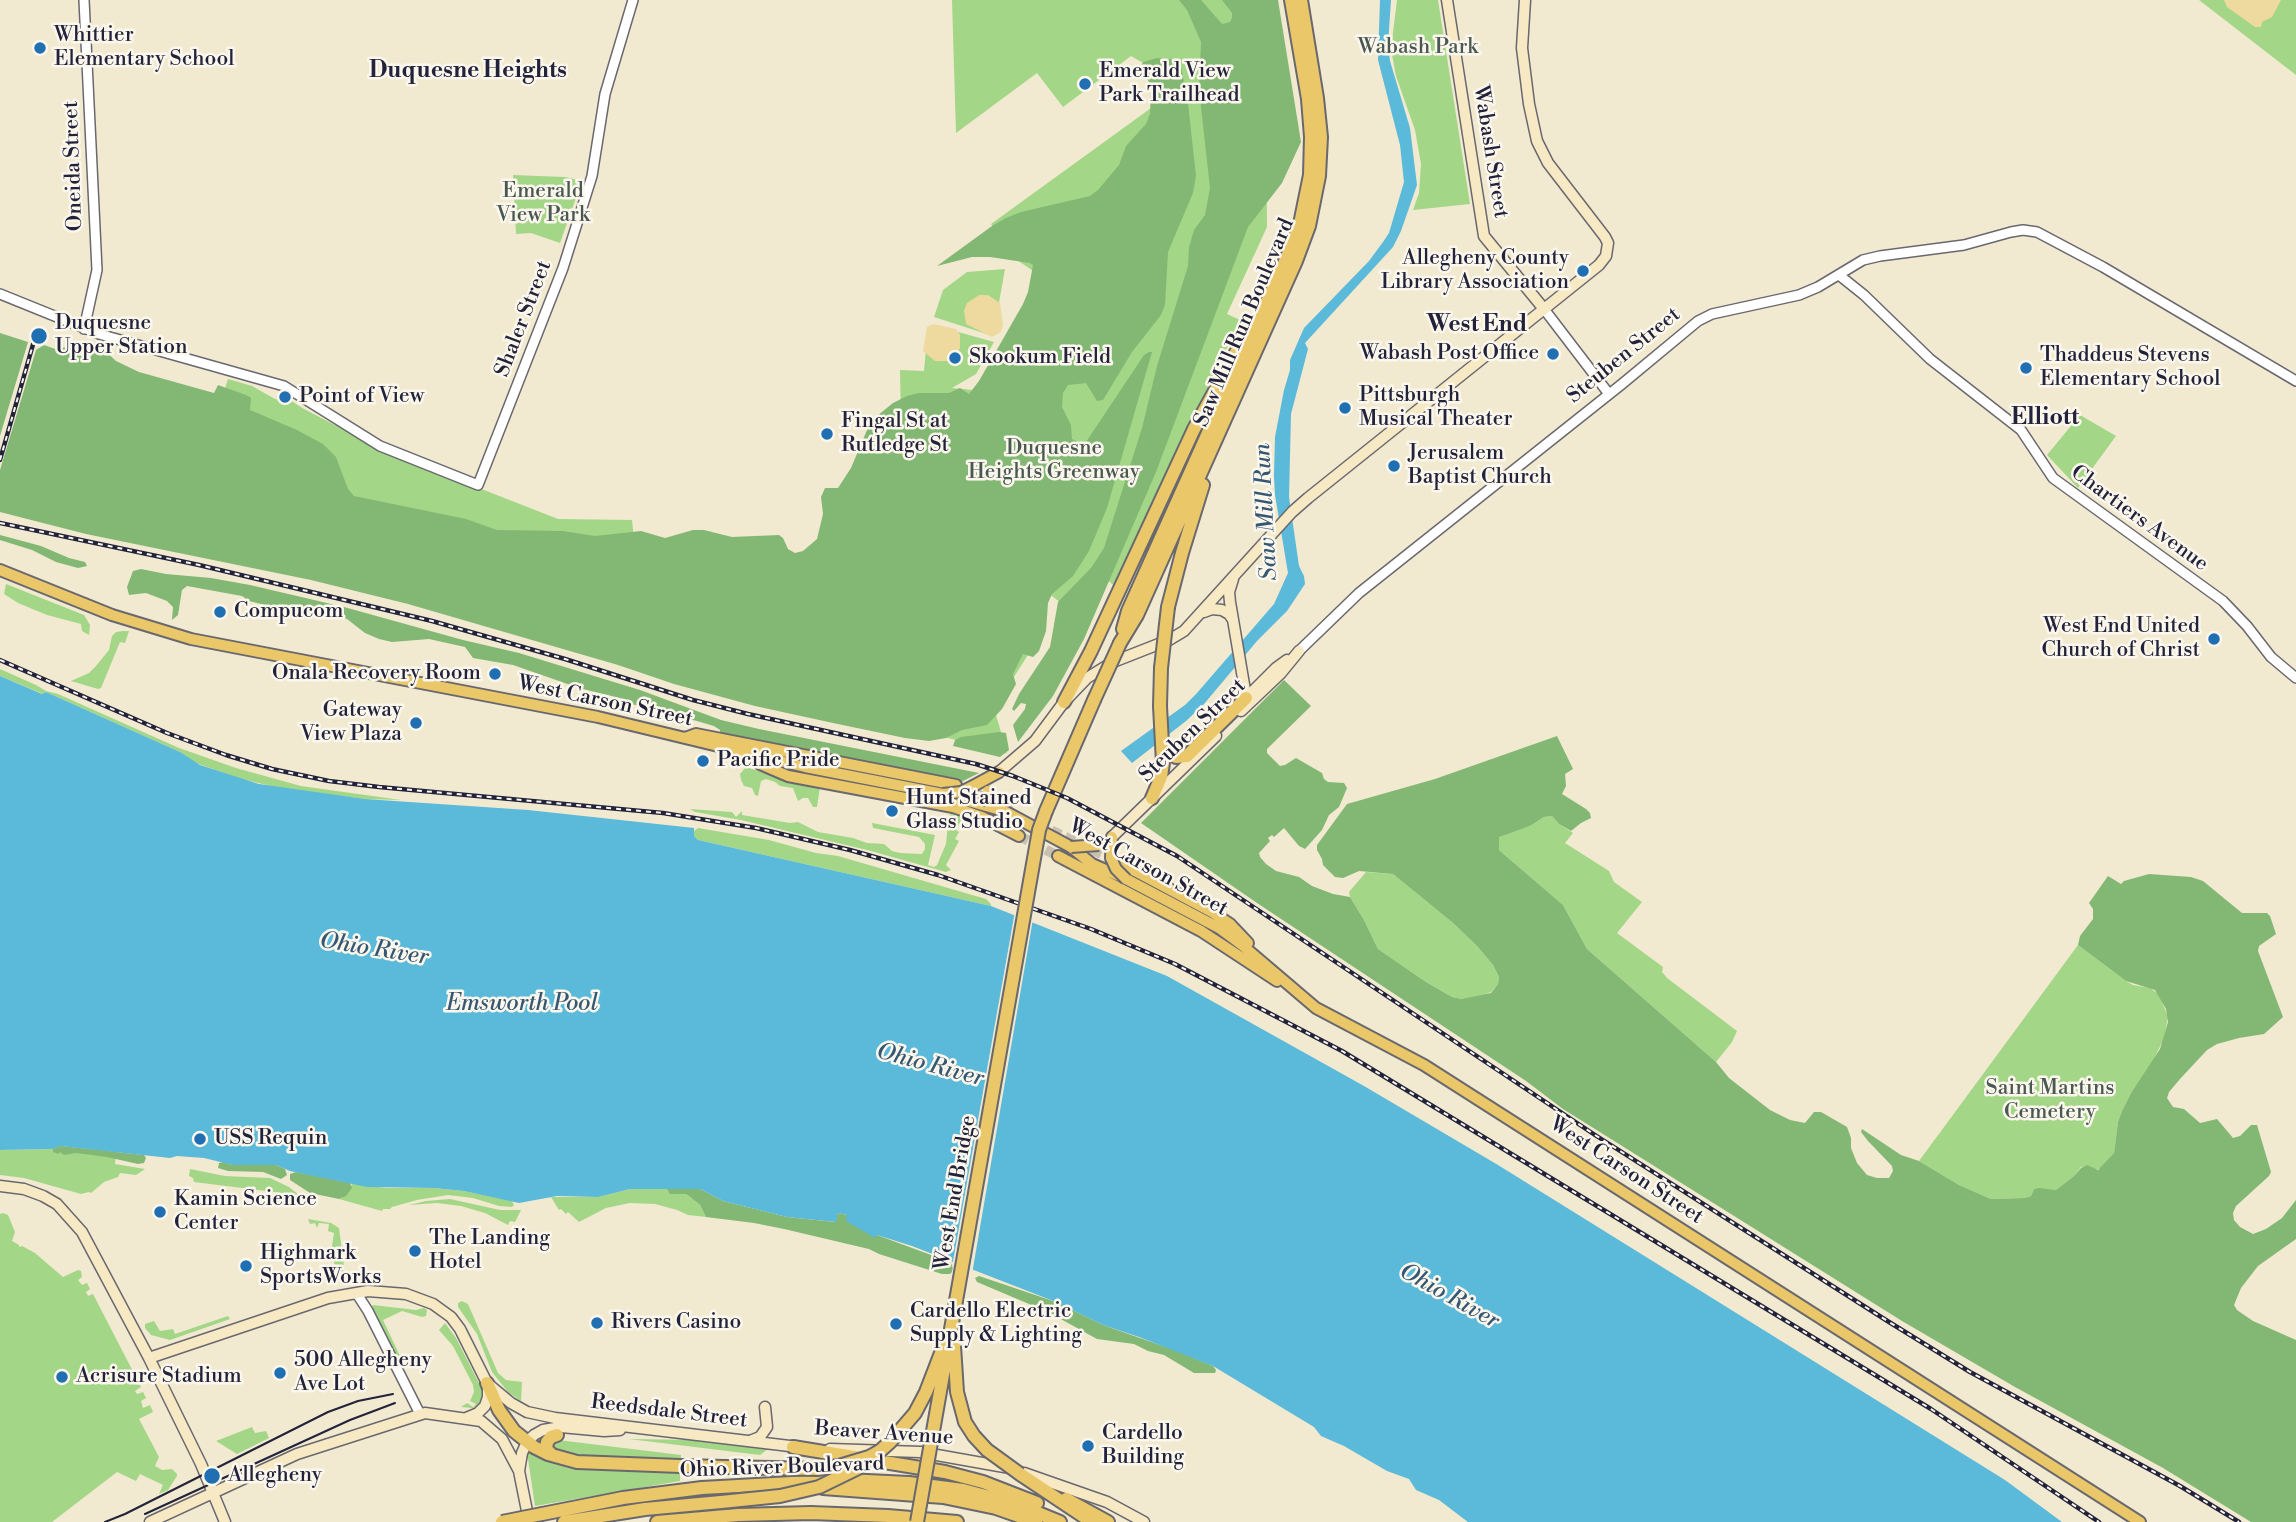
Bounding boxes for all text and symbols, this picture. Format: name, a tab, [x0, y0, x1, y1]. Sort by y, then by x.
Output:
place label: Whittier Elementary School	[54, 23, 234, 73]
park label: Wabash Park	[1358, 35, 1478, 61]
marker: Whittier Elementary School	[32, 40, 48, 56]
district label: Duquesne Heights	[369, 57, 567, 85]
place label: Emerald View Park Trailhead	[1099, 59, 1239, 109]
marker: Emerald View Park Trailhead	[1077, 76, 1093, 92]
street label: Wabash Street	[1467, 84, 1513, 220]
street label: Oneida Street	[59, 100, 89, 232]
park label: Emerald View Park	[496, 179, 590, 229]
street label: Saw Mill Run Boulevard	[1190, 215, 1300, 431]
place label: Allegheny County Library Association	[1381, 246, 1569, 296]
street label: Shaler Street	[490, 257, 558, 381]
marker: Allegheny County Library Association	[1575, 263, 1591, 279]
street label: Steuben Street	[1562, 303, 1686, 409]
place label: Duquesne Upper Station	[55, 311, 188, 361]
district label: West End	[1427, 311, 1527, 339]
marker: Duquesne Upper Station	[29, 326, 49, 346]
place label: Wabash Post Office	[1360, 341, 1539, 367]
place label: Thaddeus Stevens Elementary School	[2040, 343, 2220, 393]
place label: Skookum Field	[969, 345, 1111, 371]
marker: Wabash Post Office	[1545, 346, 1561, 362]
marker: Skookum Field	[947, 350, 963, 366]
marker: Thaddeus Stevens Elementary School	[2018, 360, 2034, 376]
place label: Pittsburgh Musical Theater	[1359, 383, 1513, 433]
place label: Point of View	[299, 384, 424, 410]
marker: Point of View	[277, 389, 293, 405]
marker: Pittsburgh Musical Theater	[1337, 400, 1353, 416]
district label: Elliott	[2011, 404, 2079, 432]
place label: Fingal St at Rutledge St	[841, 409, 949, 459]
marker: Fingal St at Rutledge St	[819, 426, 835, 442]
park label: Duquesne Heights Greenway	[968, 436, 1140, 486]
place label: Jerusalem Baptist Church	[1408, 441, 1552, 491]
water label: Saw Mill Run	[1250, 442, 1284, 582]
marker: Jerusalem Baptist Church	[1386, 458, 1402, 474]
street label: Chartiers Avenue	[2065, 461, 2213, 577]
place label: Compucom	[234, 599, 343, 625]
marker: Compucom	[212, 604, 228, 620]
place label: West End United Church of Christ	[2041, 614, 2200, 664]
marker: West End United Church of Christ	[2206, 631, 2222, 647]
place label: Onala Recovery Room	[272, 661, 481, 687]
marker: Onala Recovery Room	[487, 666, 503, 682]
street label: West Carson Street	[515, 671, 695, 733]
street label: Steuben Street	[1134, 674, 1252, 788]
place label: Gateway View Plaza	[300, 698, 402, 748]
marker: Gateway View Plaza	[408, 715, 424, 731]
place label: Pacific Pride	[717, 748, 840, 774]
marker: Pacific Pride	[695, 753, 711, 769]
place label: Hunt Stained Glass Studio	[906, 786, 1031, 836]
marker: Hunt Stained Glass Studio	[884, 803, 900, 819]
street label: West Carson Street	[1064, 814, 1232, 922]
water label: Ohio River	[318, 928, 430, 972]
water label: Emsworth Pool	[446, 990, 598, 1018]
water label: Ohio River	[873, 1038, 987, 1094]
park label: Saint Martins Cemetery	[1986, 1076, 2114, 1126]
street label: West Carson Street	[1544, 1112, 1708, 1230]
street label: West End Bridge	[930, 1113, 982, 1273]
place label: USS Requin	[214, 1126, 327, 1152]
marker: USS Requin	[192, 1131, 208, 1147]
place label: Kamin Science Center	[174, 1187, 317, 1237]
marker: Kamin Science Center	[152, 1204, 168, 1220]
place label: The Landing Hotel	[429, 1226, 550, 1276]
place label: Highmark SportsWorks	[260, 1241, 382, 1291]
marker: The Landing Hotel	[407, 1243, 423, 1259]
marker: Highmark SportsWorks	[238, 1258, 254, 1274]
water label: Ohio River	[1394, 1258, 1504, 1336]
place label: Cardello Electric Supply & Lighting	[910, 1299, 1082, 1349]
place label: Rivers Casino	[611, 1310, 741, 1336]
marker: Rivers Casino	[589, 1315, 605, 1331]
marker: Cardello Electric Supply & Lighting	[888, 1316, 904, 1332]
place label: 500 Allegheny Ave Lot	[294, 1348, 432, 1398]
place label: Acrisure Stadium	[76, 1364, 242, 1390]
marker: 500 Allegheny Ave Lot	[272, 1365, 288, 1381]
marker: Acrisure Stadium	[54, 1369, 70, 1385]
street label: Reedsdale Street	[589, 1390, 749, 1434]
street label: Beaver Avenue	[814, 1417, 954, 1451]
place label: Cardello Building	[1102, 1421, 1184, 1471]
marker: Cardello Building	[1080, 1438, 1096, 1454]
street label: Ohio River Boulevard	[679, 1452, 885, 1484]
place label: Allegheny	[228, 1463, 322, 1489]
marker: Allegheny	[202, 1466, 222, 1486]

